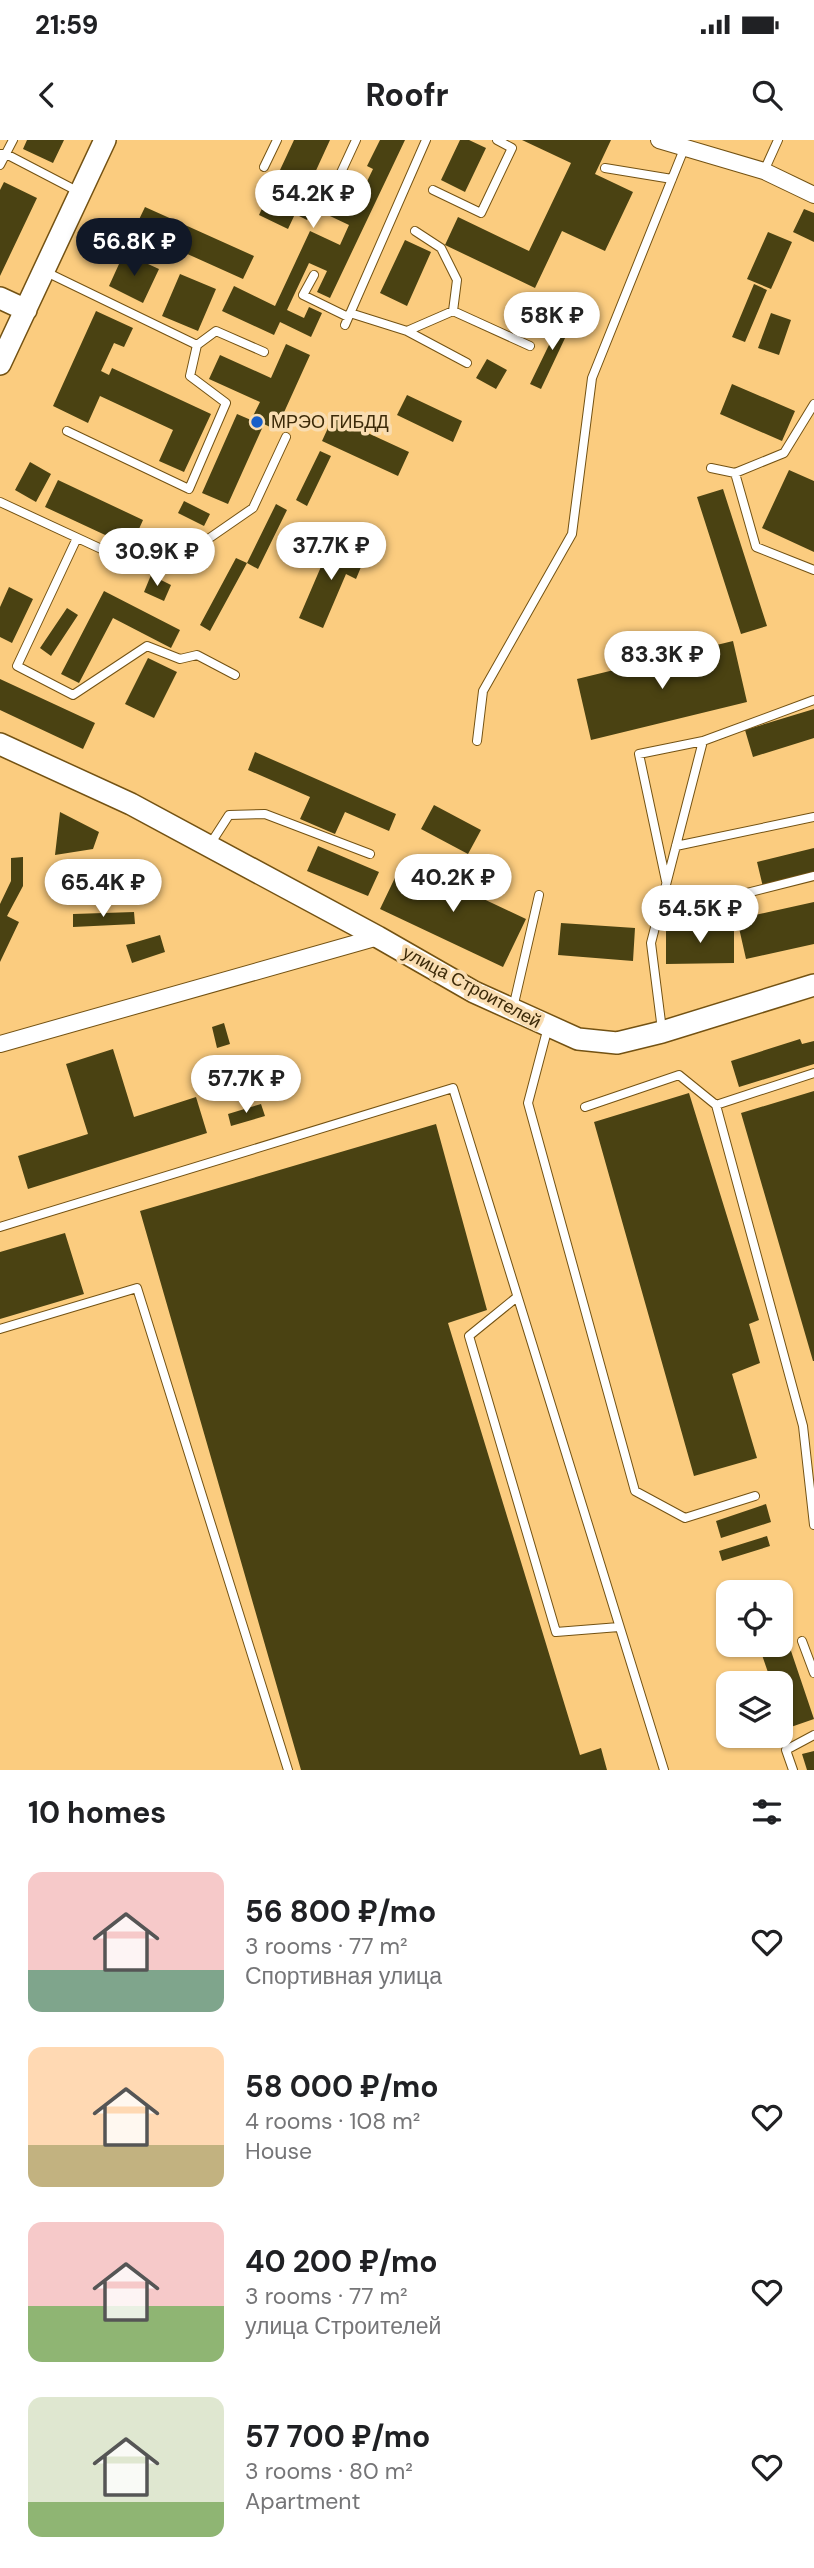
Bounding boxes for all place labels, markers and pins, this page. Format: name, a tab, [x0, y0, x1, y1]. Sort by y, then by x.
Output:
pin: 54.2K ₽	[248, 171, 378, 230]
pin: 56.8K ₽	[69, 218, 199, 278]
pin: 58K ₽	[503, 292, 601, 352]
place label: МРЭО ГИБДД	[271, 410, 389, 434]
marker: МРЭО ГИБДД	[249, 414, 265, 430]
pin: 37.7K ₽	[266, 522, 396, 582]
pin: 30.9K ₽	[92, 528, 222, 588]
pin: 83.3K ₽	[597, 631, 727, 691]
pin: 40.2K ₽	[388, 854, 518, 914]
pin: 65.4K ₽	[38, 860, 168, 919]
pin: 54.5K ₽	[635, 886, 765, 945]
pin: 57.7K ₽	[181, 1056, 311, 1115]

